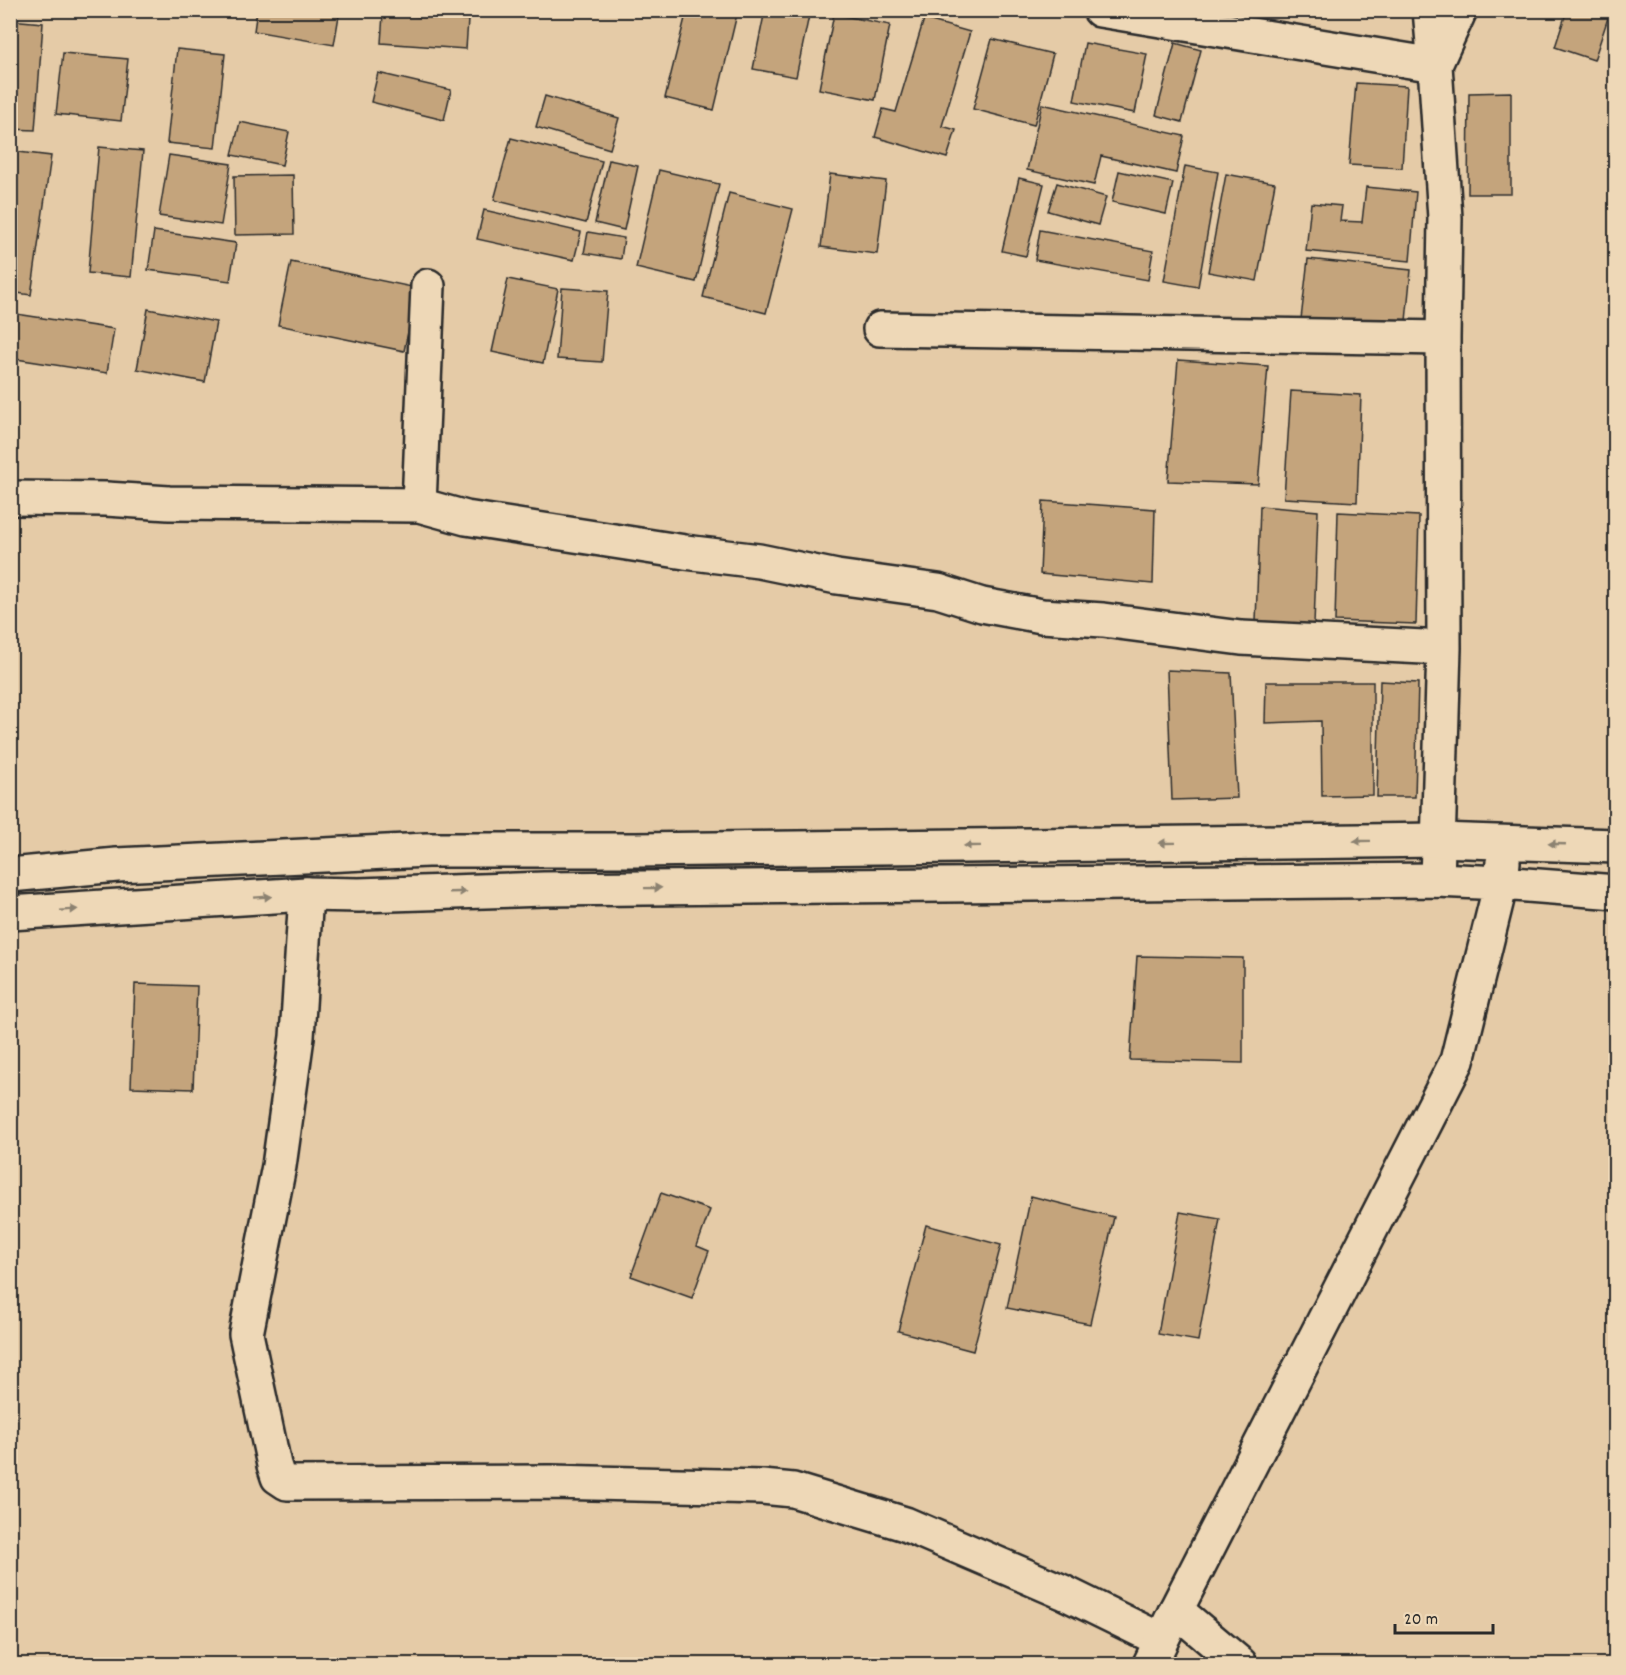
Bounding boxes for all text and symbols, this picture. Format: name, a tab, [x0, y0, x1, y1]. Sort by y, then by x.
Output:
one-way arrow	[1353, 836, 1372, 846]
one-way arrow	[1158, 838, 1177, 848]
one-way arrow	[1548, 839, 1567, 849]
one-way arrow	[963, 841, 982, 851]
one-way arrow	[644, 883, 663, 893]
one-way arrow	[449, 887, 468, 896]
one-way arrow	[254, 892, 273, 902]
one-way arrow	[59, 905, 78, 914]
scale bar	[1395, 1597, 1492, 1635]
text: 20 m	[1404, 1608, 1438, 1633]

